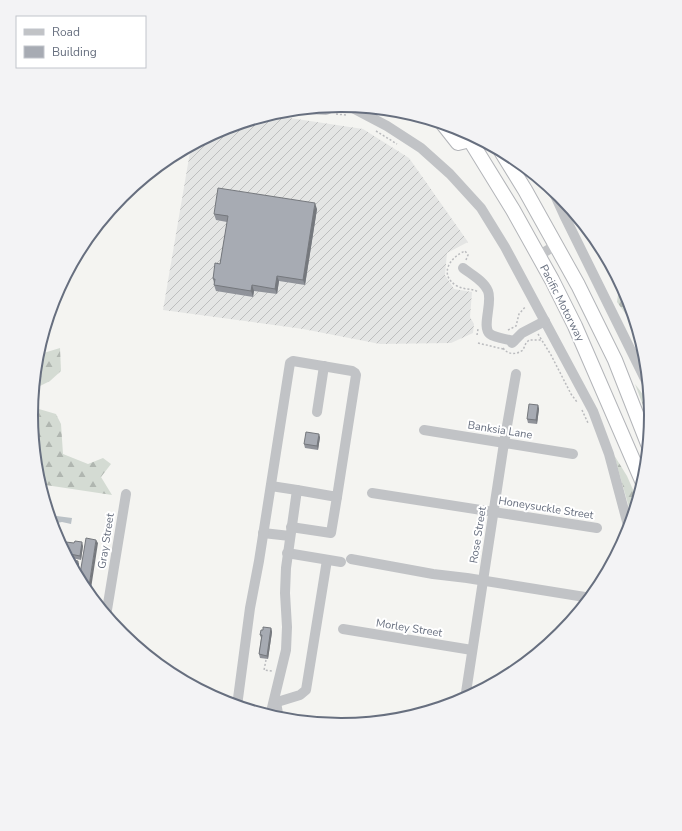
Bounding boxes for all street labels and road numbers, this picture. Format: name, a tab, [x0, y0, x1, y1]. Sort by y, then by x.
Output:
street label: Pacific Motorway	[536, 262, 588, 344]
street label: Banksia Lane	[467, 417, 534, 443]
street label: Honeysuckle Street	[497, 493, 595, 523]
street label: Rose Street	[466, 505, 490, 564]
street label: Gray Street	[94, 512, 118, 570]
street label: Morley Street	[375, 615, 443, 641]

